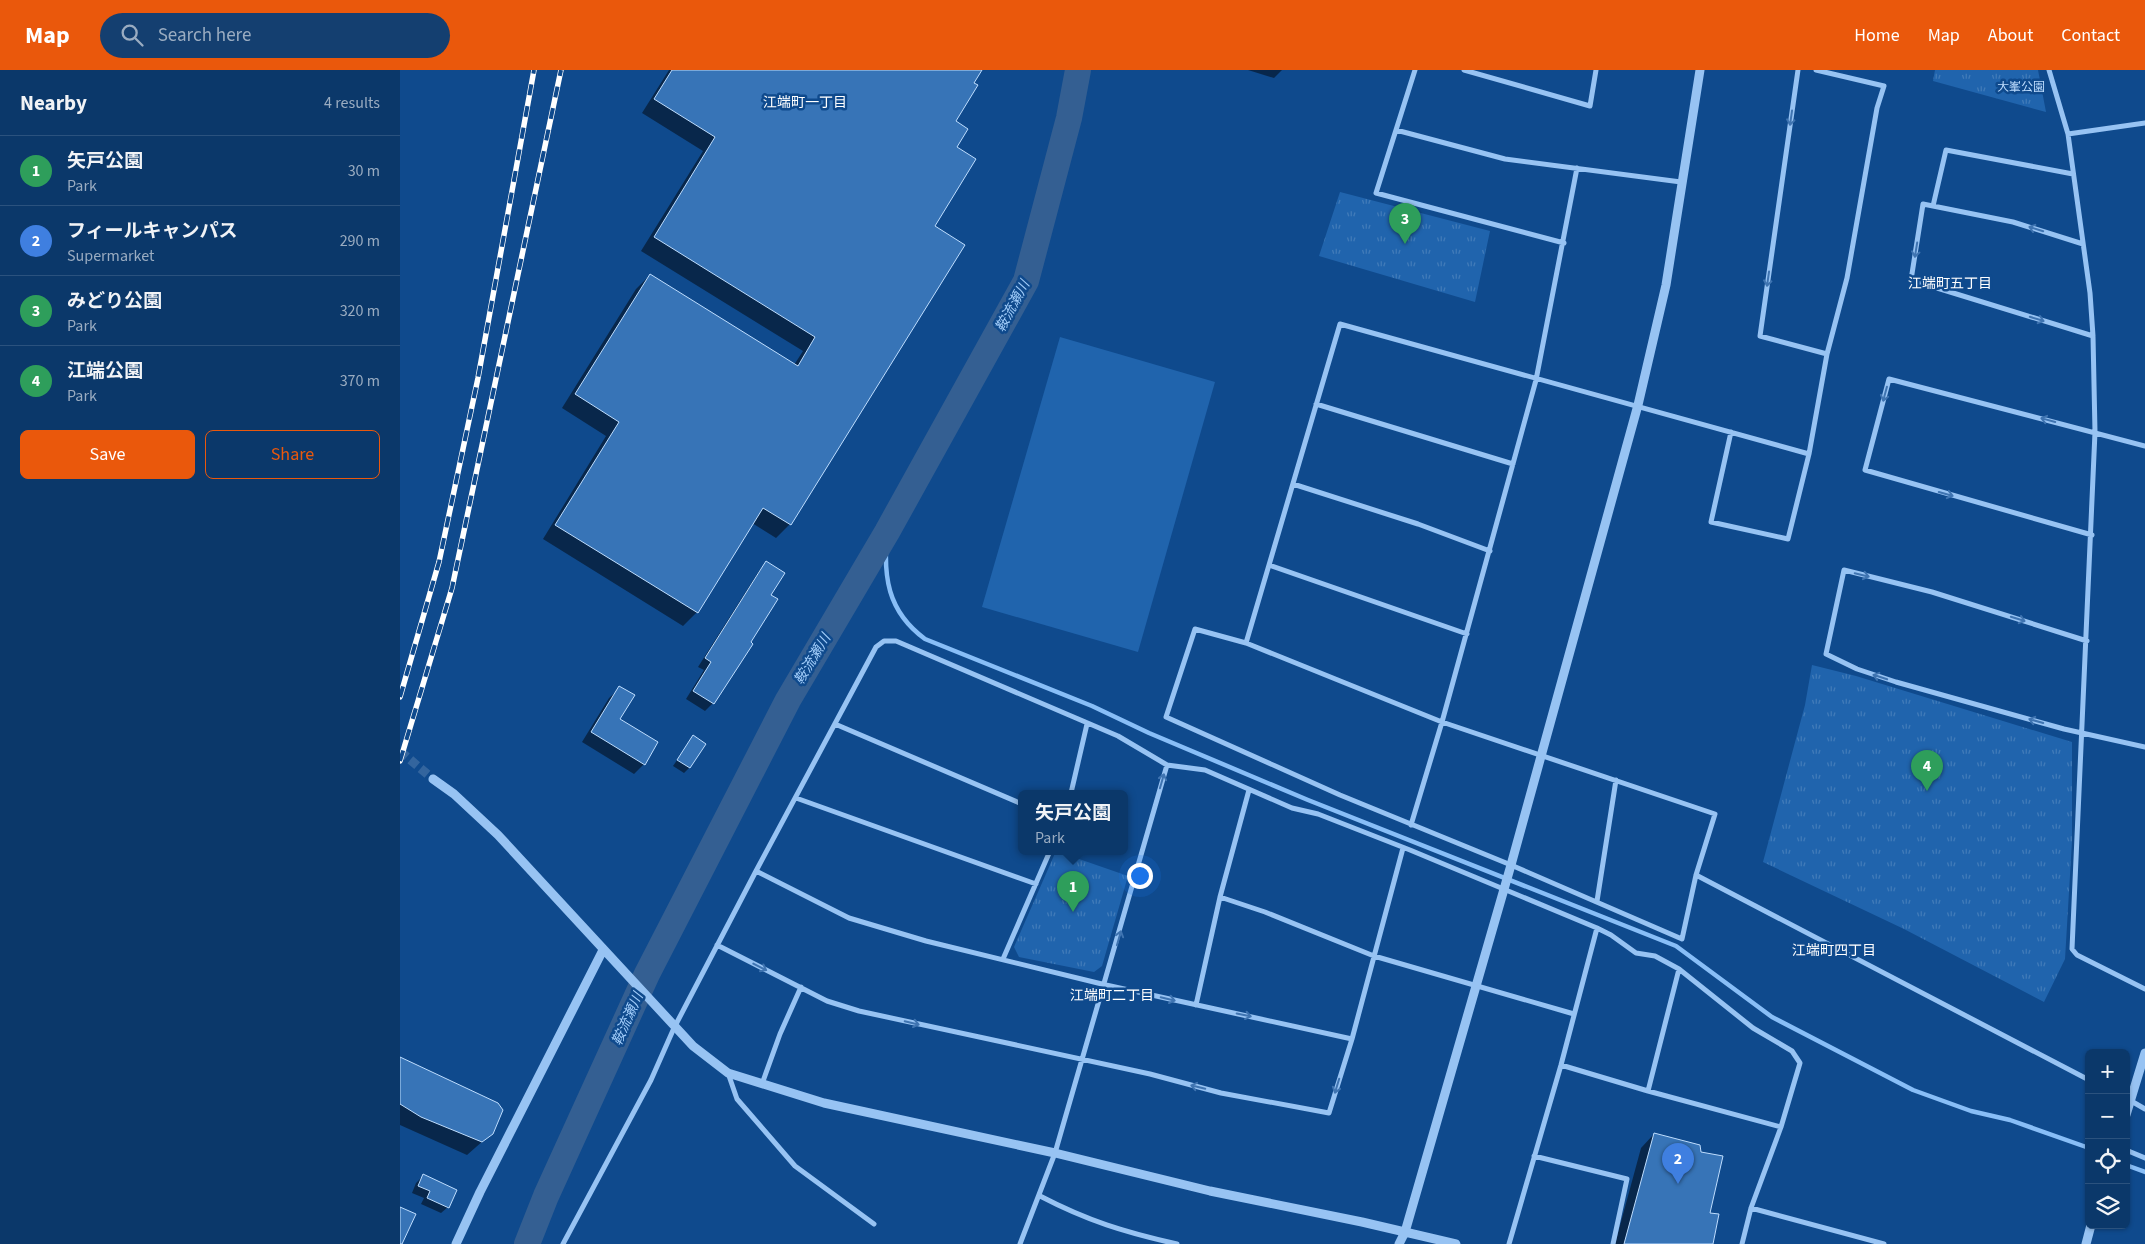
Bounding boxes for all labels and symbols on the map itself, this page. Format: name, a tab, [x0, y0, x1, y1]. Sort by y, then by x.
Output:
park label: 大峯公園	[1997, 79, 2045, 96]
district label: 江端町一丁目	[763, 93, 847, 113]
one-way arrow	[1786, 110, 1796, 126]
pin: 3	[1389, 203, 1421, 244]
one-way arrow	[2029, 224, 2045, 234]
one-way arrow	[1910, 242, 1920, 258]
one-way arrow	[1763, 271, 1773, 287]
district label: 江端町五丁目	[1908, 274, 1992, 294]
water label: 鞍流瀬川	[991, 275, 1036, 336]
one-way arrow	[2028, 315, 2044, 324]
one-way arrow	[1880, 386, 1889, 402]
one-way arrow	[2040, 415, 2056, 424]
one-way arrow	[1937, 489, 1953, 499]
one-way arrow	[1853, 570, 1869, 580]
one-way arrow	[2009, 615, 2025, 625]
water label: 鞍流瀬川	[790, 629, 837, 689]
one-way arrow	[1872, 671, 1888, 681]
one-way arrow	[2028, 716, 2044, 726]
pin: 4	[1911, 750, 1943, 791]
one-way arrow	[1158, 774, 1168, 790]
your location	[1127, 863, 1153, 889]
pin: 1	[1057, 871, 1089, 912]
one-way arrow	[1114, 930, 1124, 946]
district label: 江端町四丁目	[1792, 941, 1876, 961]
one-way arrow	[752, 963, 767, 972]
district label: 江端町二丁目	[1070, 986, 1154, 1006]
water label: 鞍流瀬川	[607, 988, 649, 1049]
one-way arrow	[1160, 994, 1176, 1004]
one-way arrow	[1236, 1011, 1252, 1020]
one-way arrow	[903, 1019, 919, 1028]
one-way arrow	[1332, 1077, 1342, 1093]
one-way arrow	[1190, 1081, 1206, 1091]
pin: 2	[1662, 1143, 1694, 1184]

